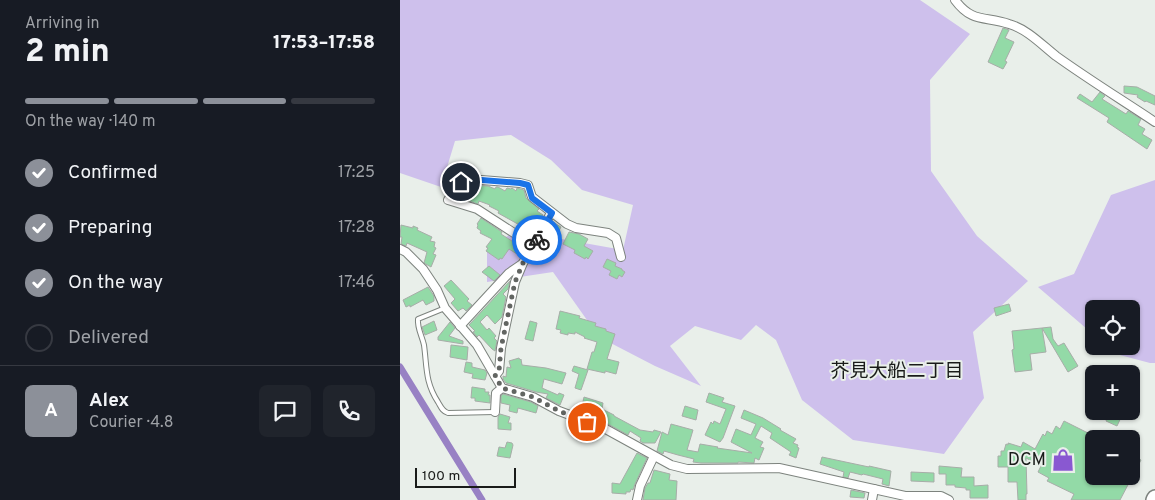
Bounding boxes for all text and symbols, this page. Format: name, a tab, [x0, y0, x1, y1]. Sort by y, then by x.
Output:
text: Arriving in	[25, 14, 100, 34]
text: 17:53–17:58	[273, 31, 375, 55]
text: 2 min	[25, 33, 110, 73]
text: On the way · 140 m	[25, 112, 156, 132]
icon: check	[25, 159, 53, 187]
text: Confirmed	[68, 161, 158, 185]
pin	[440, 161, 482, 203]
text: 17:25	[338, 163, 375, 183]
icon: home	[447, 168, 475, 196]
icon: check	[25, 214, 53, 242]
courier	[512, 215, 562, 265]
text: Preparing	[68, 216, 152, 240]
text: 17:28	[338, 218, 375, 238]
icon: bike	[523, 226, 551, 254]
icon: check	[25, 269, 53, 297]
text: On the way	[68, 271, 163, 295]
text: 17:46	[338, 273, 375, 293]
map controls	[1085, 300, 1140, 485]
button: locate	[1085, 300, 1140, 355]
text: Delivered	[68, 326, 149, 350]
district label: 芥見大船二丁目	[830, 360, 964, 384]
button: +	[1085, 365, 1140, 420]
button: chat	[259, 385, 311, 437]
button: phone	[323, 385, 375, 437]
text: Alex	[89, 389, 129, 413]
text: A	[44, 399, 58, 423]
pin	[566, 401, 608, 443]
icon: bag	[573, 408, 601, 436]
text: Courier · 4.8	[89, 413, 173, 433]
button: −	[1085, 430, 1140, 485]
shop icon: DCM	[1050, 447, 1076, 473]
place label: DCM	[1008, 449, 1046, 472]
scale bar	[415, 465, 516, 488]
text: 100 m	[422, 468, 460, 485]

